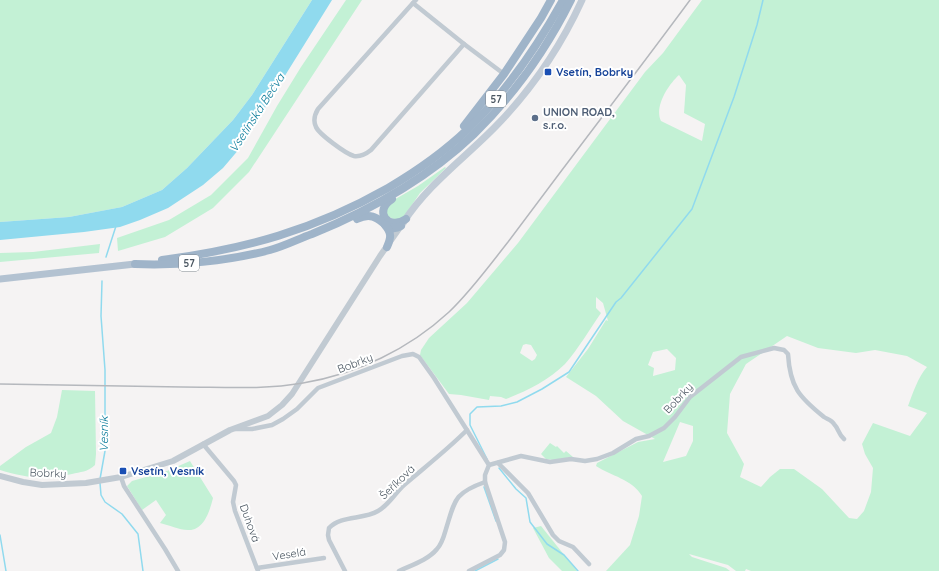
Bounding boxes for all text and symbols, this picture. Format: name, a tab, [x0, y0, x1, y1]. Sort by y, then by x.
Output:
place label: Vsetín, Bobrky	[556, 65, 633, 79]
marker: Vsetín, Bobrky	[543, 67, 553, 77]
water label: Vsetínská Bečva	[226, 70, 288, 155]
road number: 57	[486, 91, 506, 107]
place label: UNION ROAD, s.r.o.	[543, 105, 615, 132]
marker: UNION ROAD, s.r.o.	[530, 113, 540, 123]
road number: 57	[179, 255, 199, 271]
street label: Bobrky	[335, 350, 375, 376]
street label: Bobrky	[660, 380, 696, 416]
water label: Vesník	[96, 414, 111, 452]
street label: Šeříková	[376, 462, 418, 502]
place label: Vsetín, Vesník	[131, 464, 204, 478]
street label: Bobrky	[29, 465, 67, 481]
marker: Vsetín, Vesník	[118, 466, 128, 476]
street label: Duhová	[237, 502, 263, 544]
street label: Veselá	[271, 544, 307, 564]

